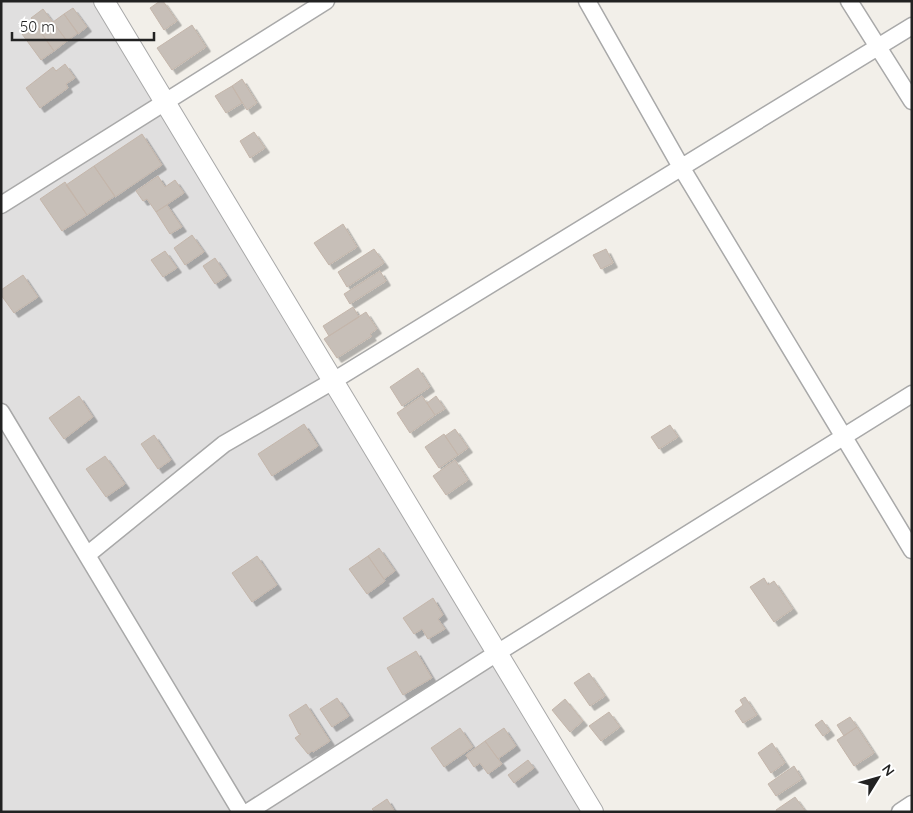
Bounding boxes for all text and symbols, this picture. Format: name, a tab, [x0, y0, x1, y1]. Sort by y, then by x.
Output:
scale bar	[12, 10, 155, 42]
text: 50 m	[20, 17, 55, 36]
north arrow	[853, 753, 903, 803]
text: N	[878, 761, 899, 780]

